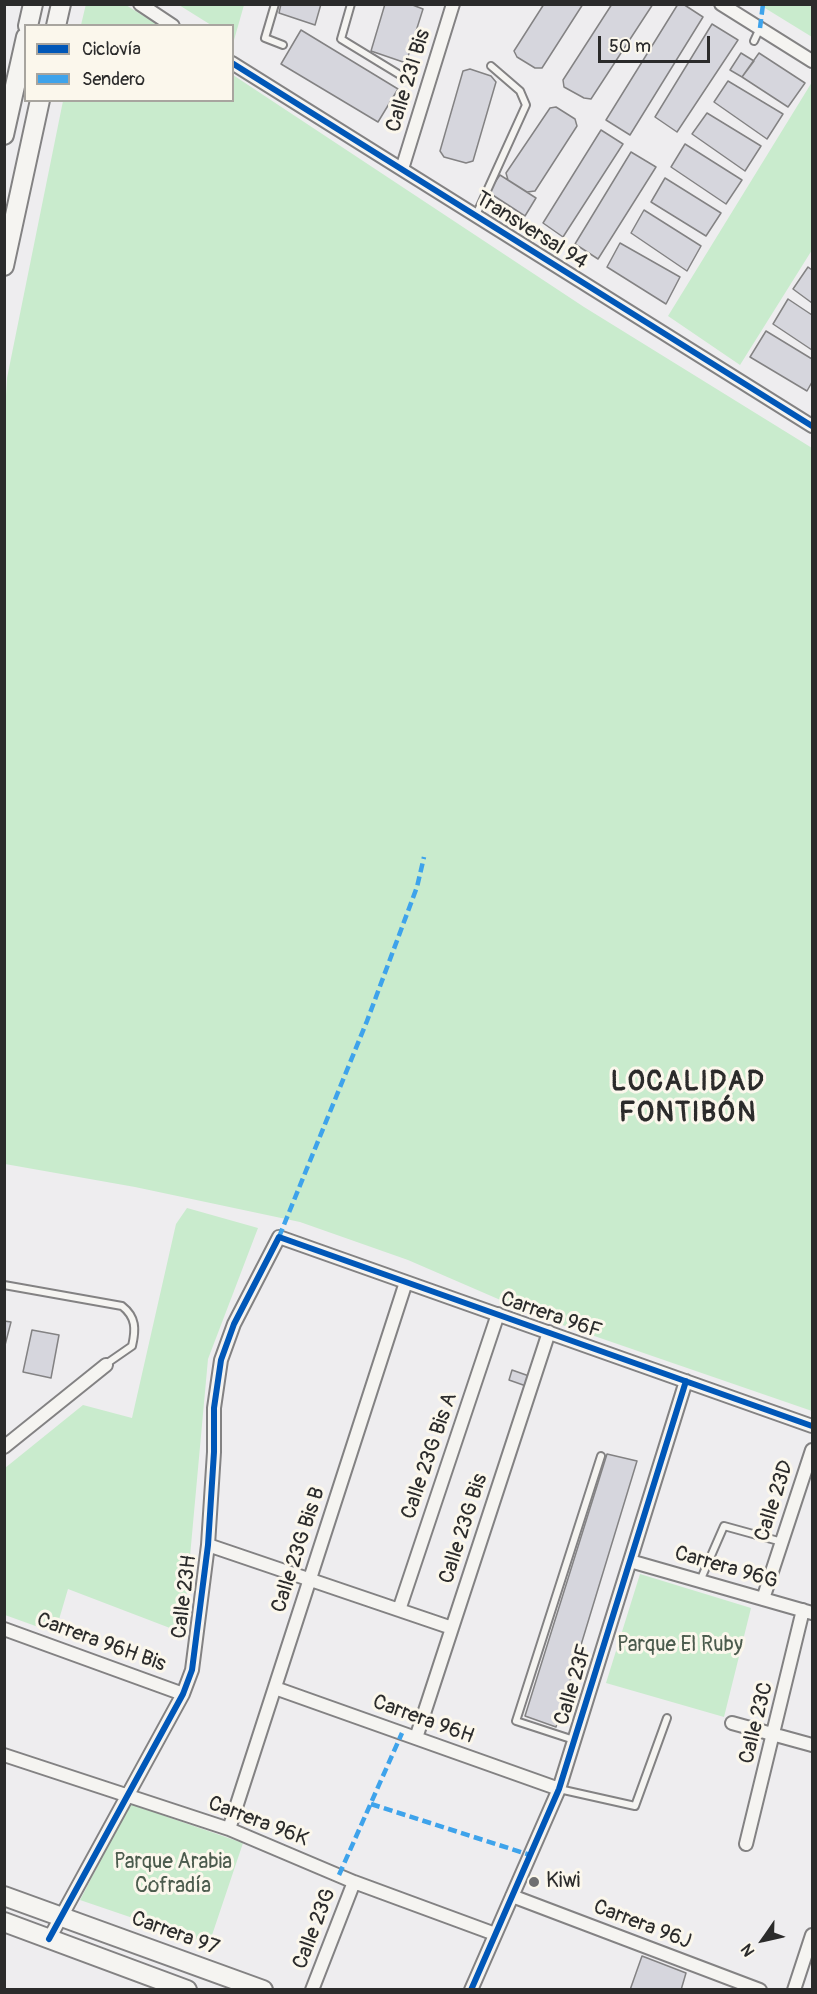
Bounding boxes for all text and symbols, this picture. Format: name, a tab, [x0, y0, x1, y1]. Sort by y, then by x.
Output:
legend	[24, 24, 234, 102]
scale bar	[601, 24, 714, 62]
street label: Calle 23I Bis	[381, 27, 437, 135]
text: 50 m	[609, 35, 651, 58]
text: Ciclovía	[82, 38, 141, 61]
text: Sendero	[82, 68, 145, 91]
street label: Transversal 94	[470, 187, 592, 275]
district label: LOCALIDAD FONTIBÓN	[611, 1067, 765, 1130]
street label: Carrera 96F	[497, 1287, 605, 1345]
street label: Calle 23G Bis A	[397, 1389, 463, 1523]
street label: Calle 23D	[750, 1457, 800, 1545]
street label: Calle 23G Bis	[434, 1471, 494, 1587]
street label: Calle 23G Bis B	[267, 1484, 331, 1616]
street label: Carrera 96G	[671, 1541, 781, 1595]
street label: Calle 23H	[167, 1554, 203, 1640]
street label: Carrera 96H Bis	[33, 1608, 169, 1678]
park label: Parque El Ruby	[617, 1633, 743, 1659]
street label: Calle 23F	[550, 1642, 598, 1728]
street label: Calle 23C	[735, 1679, 779, 1767]
street label: Carrera 96H	[369, 1690, 477, 1750]
street label: Carrera 96K	[204, 1791, 312, 1853]
park label: Parque Arabia Cofradía	[114, 1850, 232, 1900]
place label: Kiwi	[546, 1869, 580, 1895]
marker: Kiwi	[527, 1875, 541, 1889]
street label: Calle 23G	[288, 1885, 342, 1973]
street label: Carrera 96J	[590, 1895, 694, 1955]
street label: Carrera 97	[128, 1907, 222, 1961]
north arrow	[733, 1910, 793, 1970]
text: N	[737, 1940, 759, 1960]

